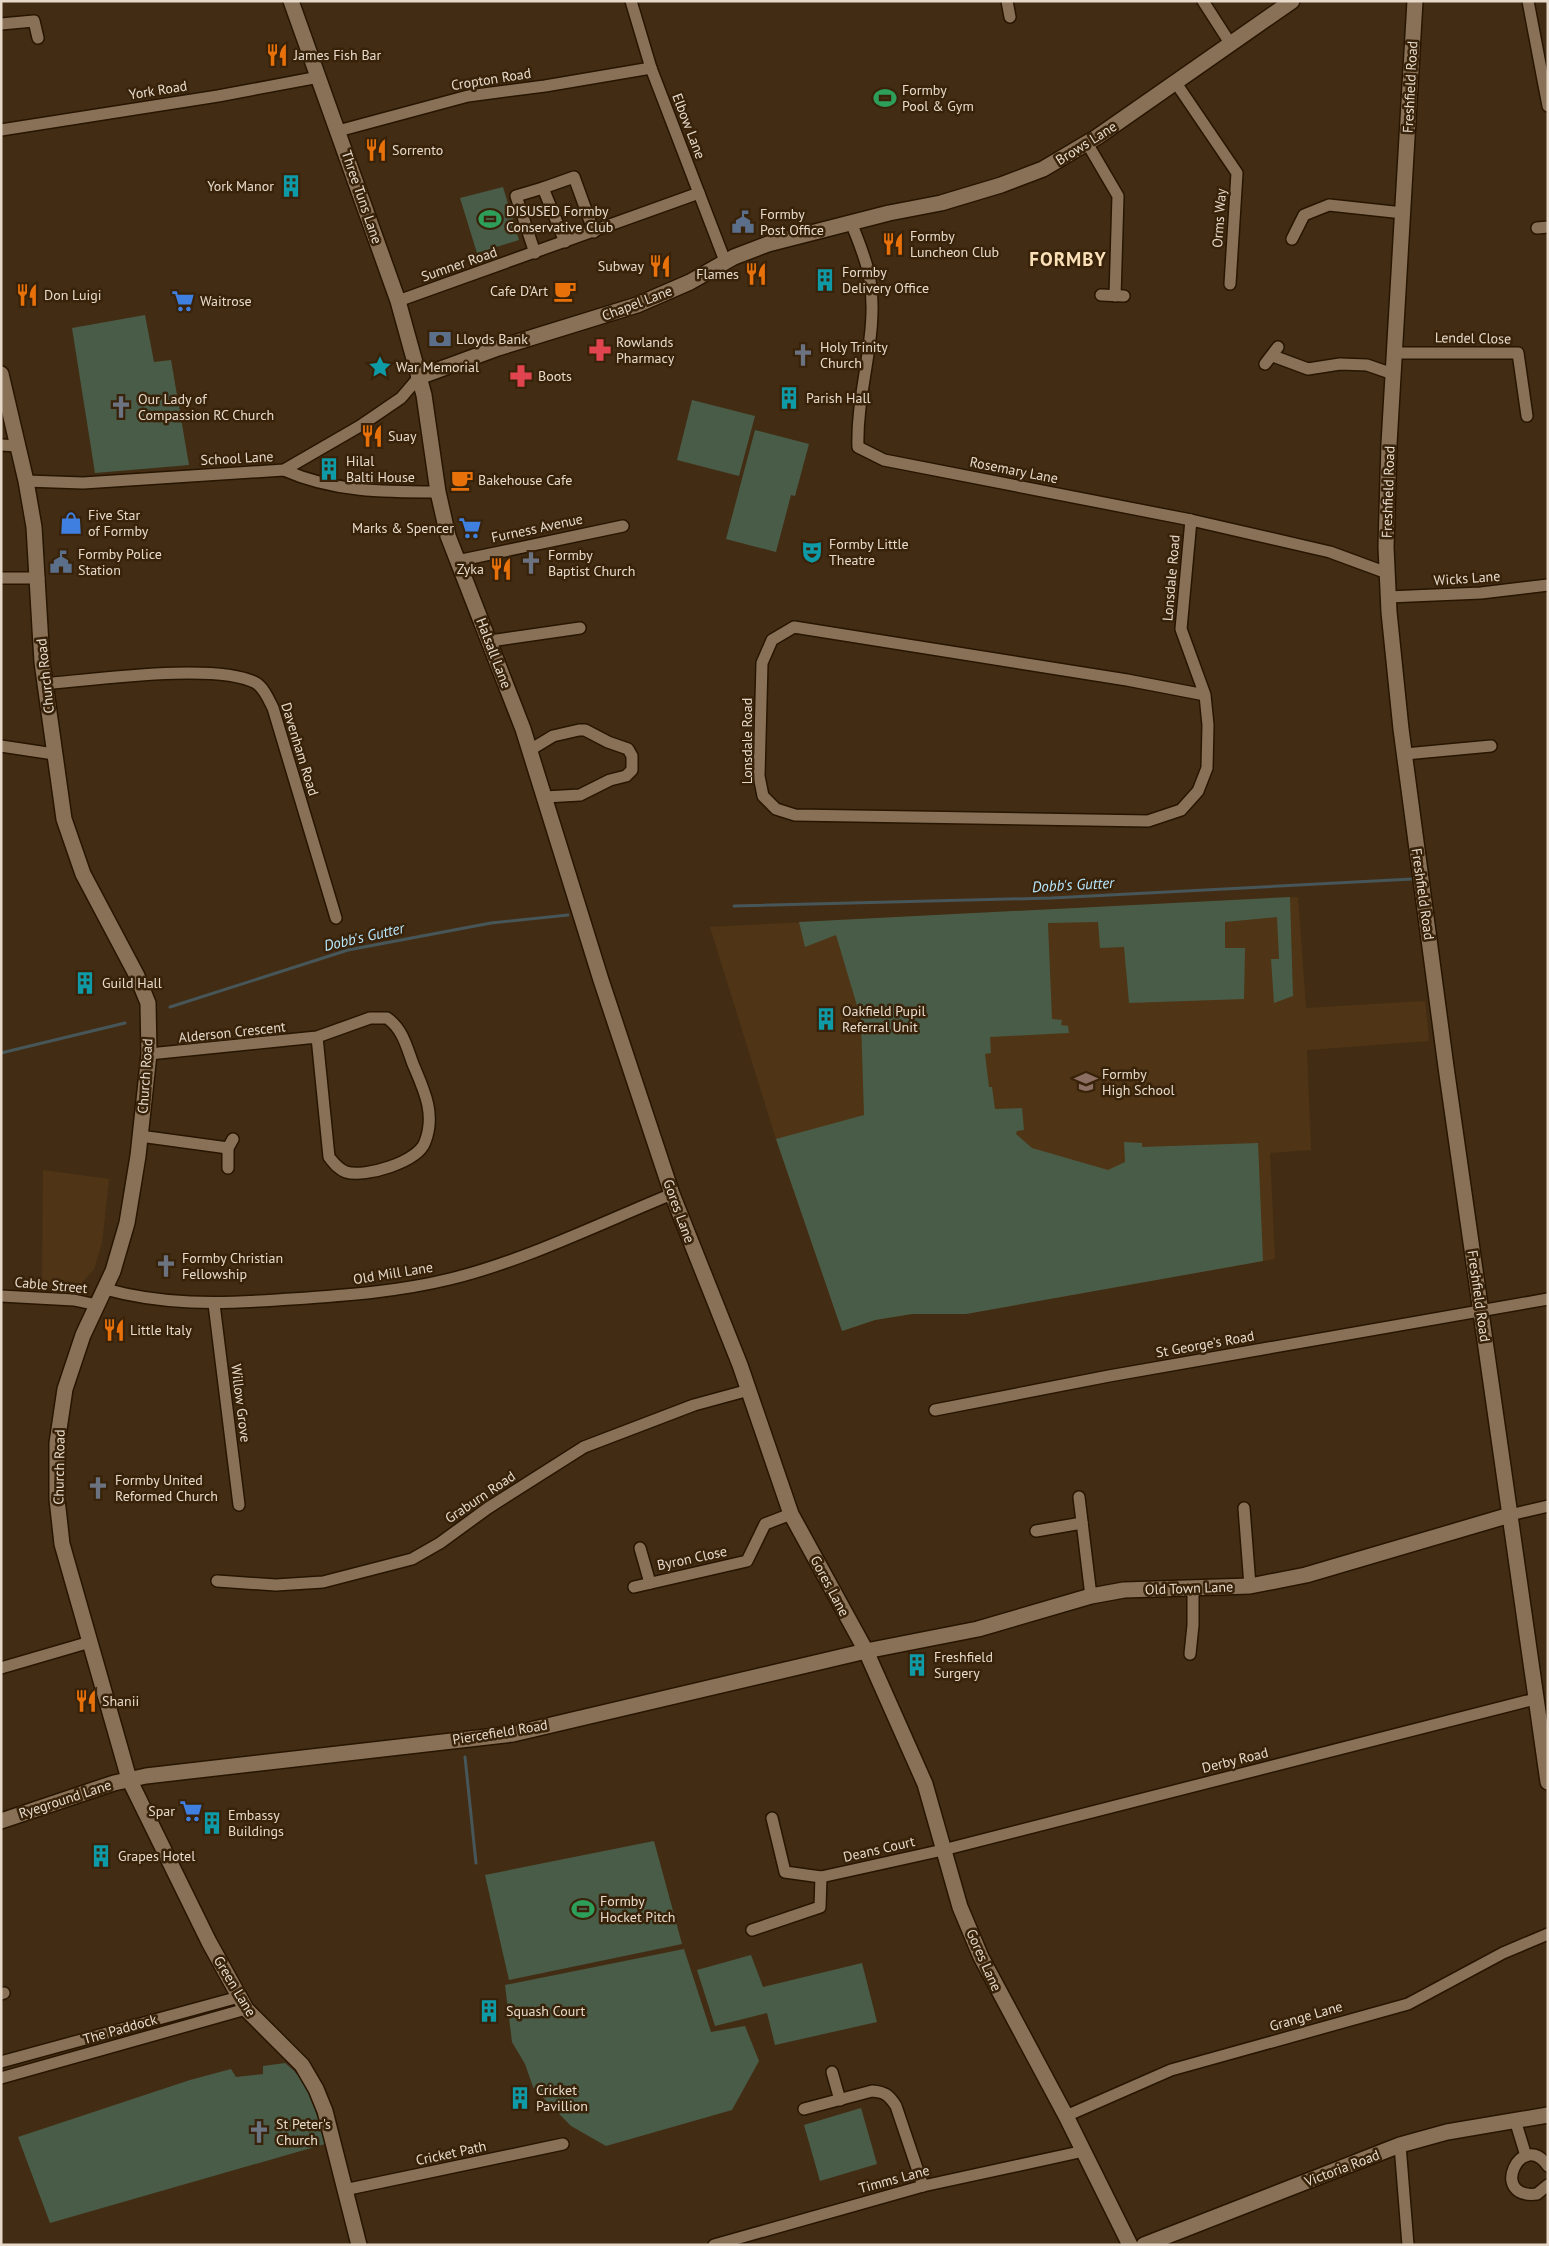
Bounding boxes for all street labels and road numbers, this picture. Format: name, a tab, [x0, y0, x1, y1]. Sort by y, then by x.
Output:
street label: Freshfield Road	[1399, 40, 1421, 134]
street label: Cropton Road	[450, 64, 532, 94]
street label: York Road	[128, 77, 188, 103]
street label: Elbow Lane	[668, 91, 710, 161]
street label: Brows Lane	[1052, 117, 1120, 169]
street label: Three Tuns Lane	[338, 148, 386, 246]
street label: Orms Way	[1208, 187, 1230, 248]
street label: Sumner Road	[419, 243, 499, 285]
street label: Chapel Lane	[599, 281, 675, 325]
street label: Lendel Close	[1435, 328, 1511, 348]
street label: Freshfield Road	[1377, 446, 1399, 538]
street label: School Lane	[200, 447, 274, 469]
street label: Rosemary Lane	[968, 453, 1060, 487]
street label: Furness Avenue	[490, 510, 584, 546]
street label: Lonsdale Road	[1158, 534, 1184, 622]
street label: Wicks Lane	[1433, 567, 1501, 589]
street label: Halsall Lane	[472, 615, 516, 691]
street label: Church Road	[32, 638, 58, 714]
street label: Lonsdale Road	[738, 698, 756, 784]
street label: Davenham Road	[277, 700, 323, 798]
street label: Freshfield Road	[1408, 847, 1438, 941]
street label: Alderson Crescent	[178, 1017, 287, 1047]
street label: Church Road	[133, 1038, 157, 1114]
street label: Gores Lane	[659, 1177, 699, 1245]
street label: Freshfield Road	[1464, 1249, 1494, 1343]
street label: Old Mill Lane	[352, 1258, 434, 1288]
street label: Cable Street	[14, 1273, 88, 1297]
street label: St George's Road	[1154, 1326, 1256, 1362]
street label: Willow Grove	[227, 1363, 255, 1443]
street label: Church Road	[49, 1429, 69, 1505]
street label: Graburn Road	[441, 1467, 519, 1527]
street label: Byron Close	[655, 1542, 729, 1574]
street label: Gores Lane	[807, 1553, 853, 1619]
street label: Old Town Lane	[1145, 1577, 1233, 1599]
street label: Piercefield Road	[451, 1716, 549, 1748]
street label: Derby Road	[1200, 1743, 1270, 1777]
street label: Ryeground Lane	[17, 1776, 113, 1822]
street label: Deans Court	[841, 1832, 917, 1866]
street label: Gores Lane	[962, 1926, 1006, 1994]
street label: Green Lane	[210, 1952, 260, 2020]
street label: Grange Lane	[1267, 1997, 1345, 2035]
street label: The Paddock	[81, 2010, 159, 2048]
street label: Cricket Path	[414, 2137, 488, 2169]
street label: Victoria Road	[1301, 2145, 1382, 2191]
street label: Timms Lane	[857, 2161, 931, 2197]

